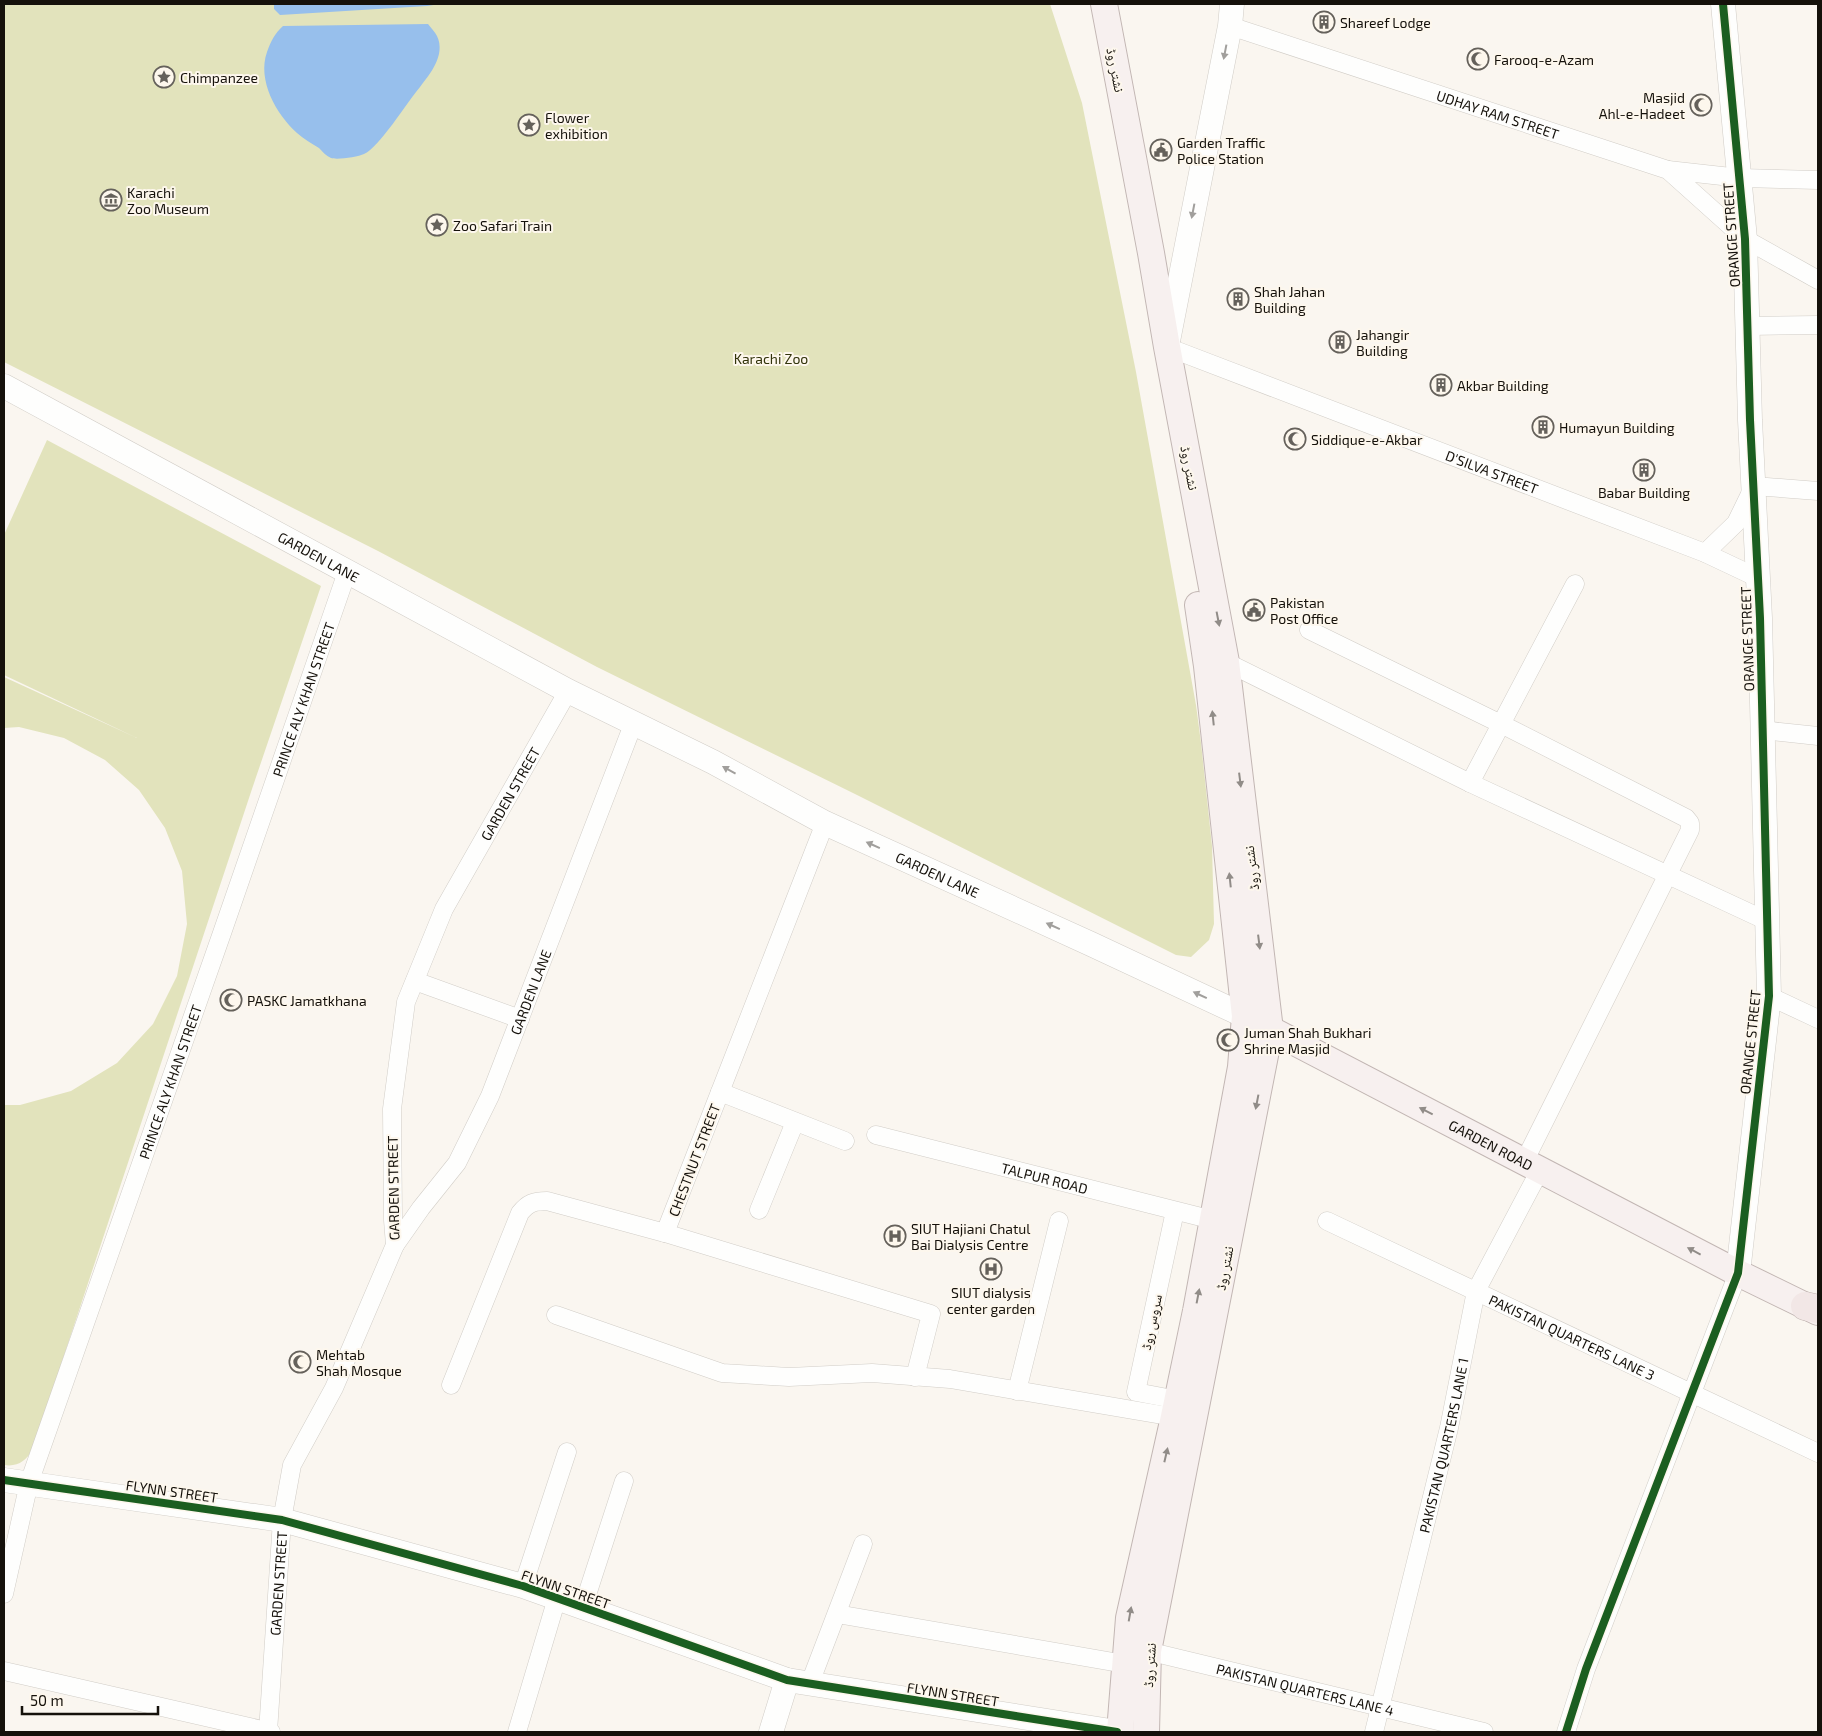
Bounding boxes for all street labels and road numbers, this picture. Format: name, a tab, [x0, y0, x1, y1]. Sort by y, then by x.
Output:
street label: نشتر روڈ	[1102, 46, 1129, 94]
street label: UDHAY RAM STREET	[1434, 86, 1561, 142]
street label: ORANGE STREET	[1719, 182, 1743, 288]
street label: نشتر روڈ	[1176, 444, 1203, 492]
street label: D'SILVA STREET	[1443, 446, 1541, 497]
street label: GARDEN LANE	[275, 527, 363, 585]
street label: ORANGE STREET	[1737, 586, 1757, 692]
street label: PRINCE ALY KHAN STREET	[268, 620, 338, 779]
street label: GARDEN STREET	[476, 744, 543, 843]
street label: نشتر روڈ	[1240, 845, 1263, 891]
street label: GARDEN LANE	[893, 848, 982, 901]
street label: GARDEN LANE	[506, 947, 554, 1037]
street label: ORANGE STREET	[1736, 989, 1764, 1095]
street label: PRINCE ALY KHAN STREET	[135, 1002, 205, 1161]
street label: CHESTNUT STREET	[665, 1101, 723, 1219]
street label: GARDEN ROAD	[1446, 1116, 1536, 1173]
street label: GARDEN STREET	[384, 1135, 402, 1241]
street label: TALPUR ROAD	[1000, 1158, 1090, 1197]
street label: نشتر روڈ	[1211, 1244, 1238, 1292]
street label: PAKISTAN QUARTERS LANE 3	[1486, 1290, 1658, 1383]
street label: سروس روڈ	[1137, 1293, 1166, 1352]
street label: PAKISTAN QUARTERS LANE 1	[1415, 1356, 1471, 1535]
street label: FLYNN STREET	[125, 1476, 219, 1506]
street label: GARDEN STREET	[266, 1530, 290, 1636]
street label: FLYNN STREET	[519, 1566, 613, 1612]
street label: نشتر روڈ	[1139, 1642, 1160, 1688]
street label: PAKISTAN QUARTERS LANE 4	[1215, 1659, 1396, 1719]
street label: FLYNN STREET	[906, 1678, 1000, 1710]

